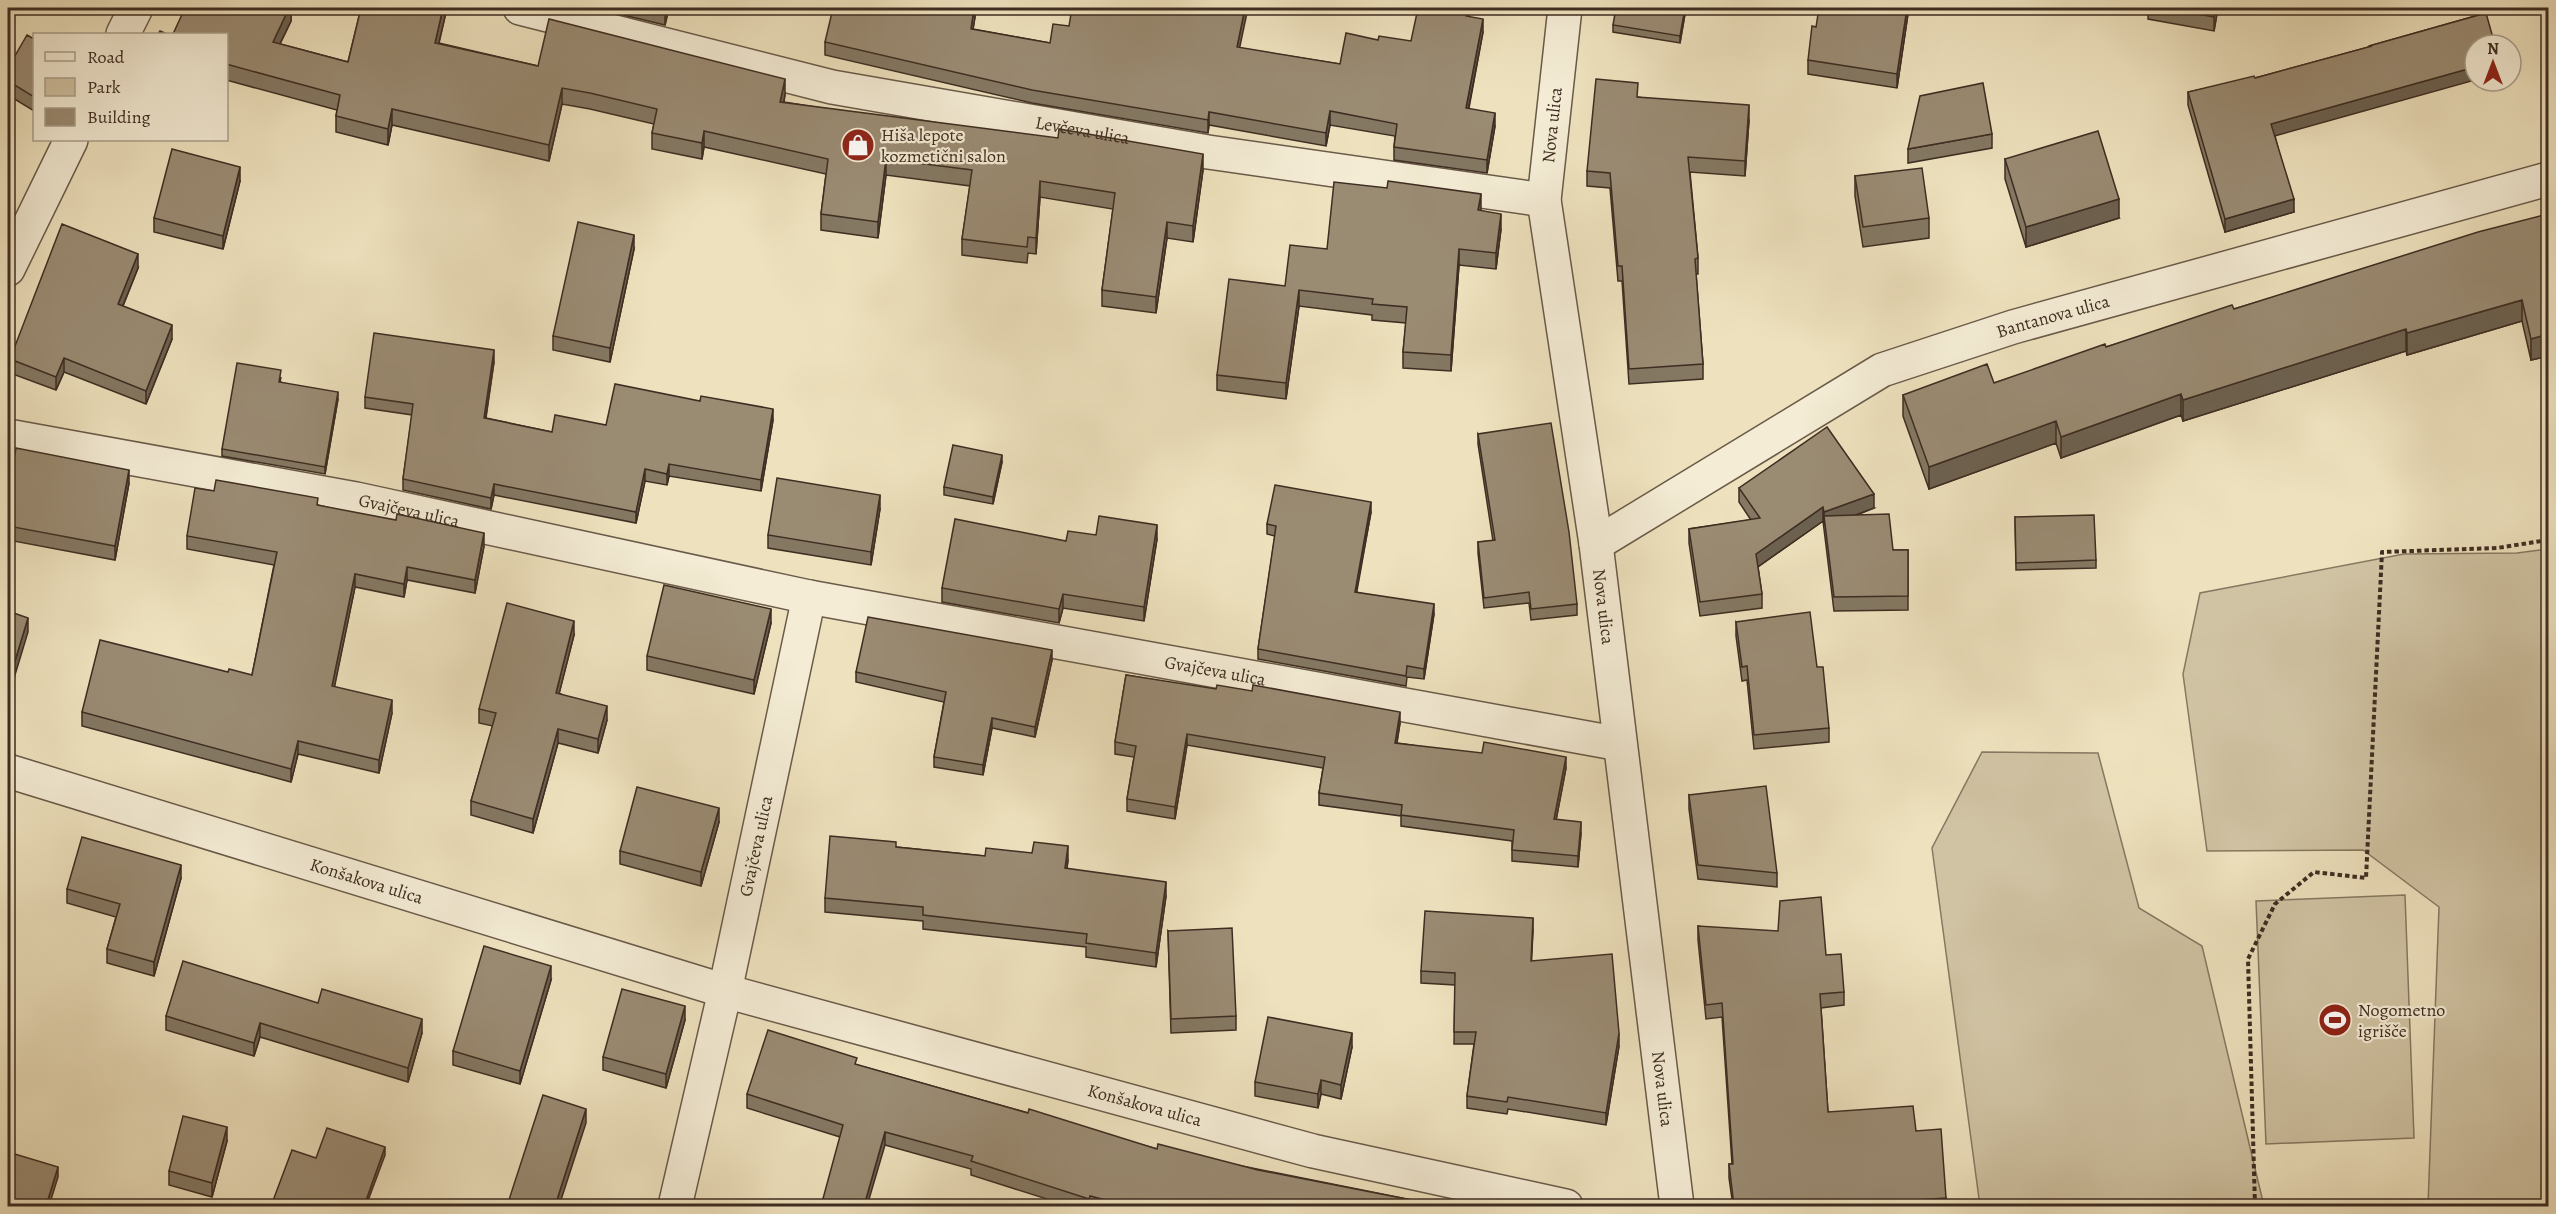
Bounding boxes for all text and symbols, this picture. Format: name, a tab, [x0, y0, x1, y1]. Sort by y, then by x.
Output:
legend	[33, 33, 228, 141]
north arrow	[2463, 33, 2523, 93]
text: N	[2487, 38, 2499, 60]
text: Road	[87, 45, 125, 69]
text: Park	[87, 75, 121, 99]
street label: Nova ulica	[1536, 85, 1568, 164]
text: Building	[87, 105, 151, 129]
street label: Levčeva ulica	[1033, 110, 1132, 150]
place label: Hiša lepote kozmetični salon	[881, 123, 1006, 168]
shop icon: Hiša lepote kozmetični salon	[840, 127, 876, 163]
street label: Bantanova ulica	[1993, 289, 2113, 344]
street label: Gvajčeva ulica	[356, 488, 462, 533]
street label: Nova ulica	[1587, 567, 1620, 646]
street label: Gvajčeva ulica	[1163, 650, 1268, 692]
street label: Gvajčeva ulica	[733, 793, 778, 899]
street label: Konšakova ulica	[307, 852, 427, 910]
place label: Nogometno igrišče	[2358, 998, 2445, 1043]
sports icon: Nogometno igrišče	[2317, 1002, 2353, 1038]
street label: Nova ulica	[1646, 1050, 1679, 1129]
street label: Konšakova ulica	[1085, 1078, 1205, 1132]

